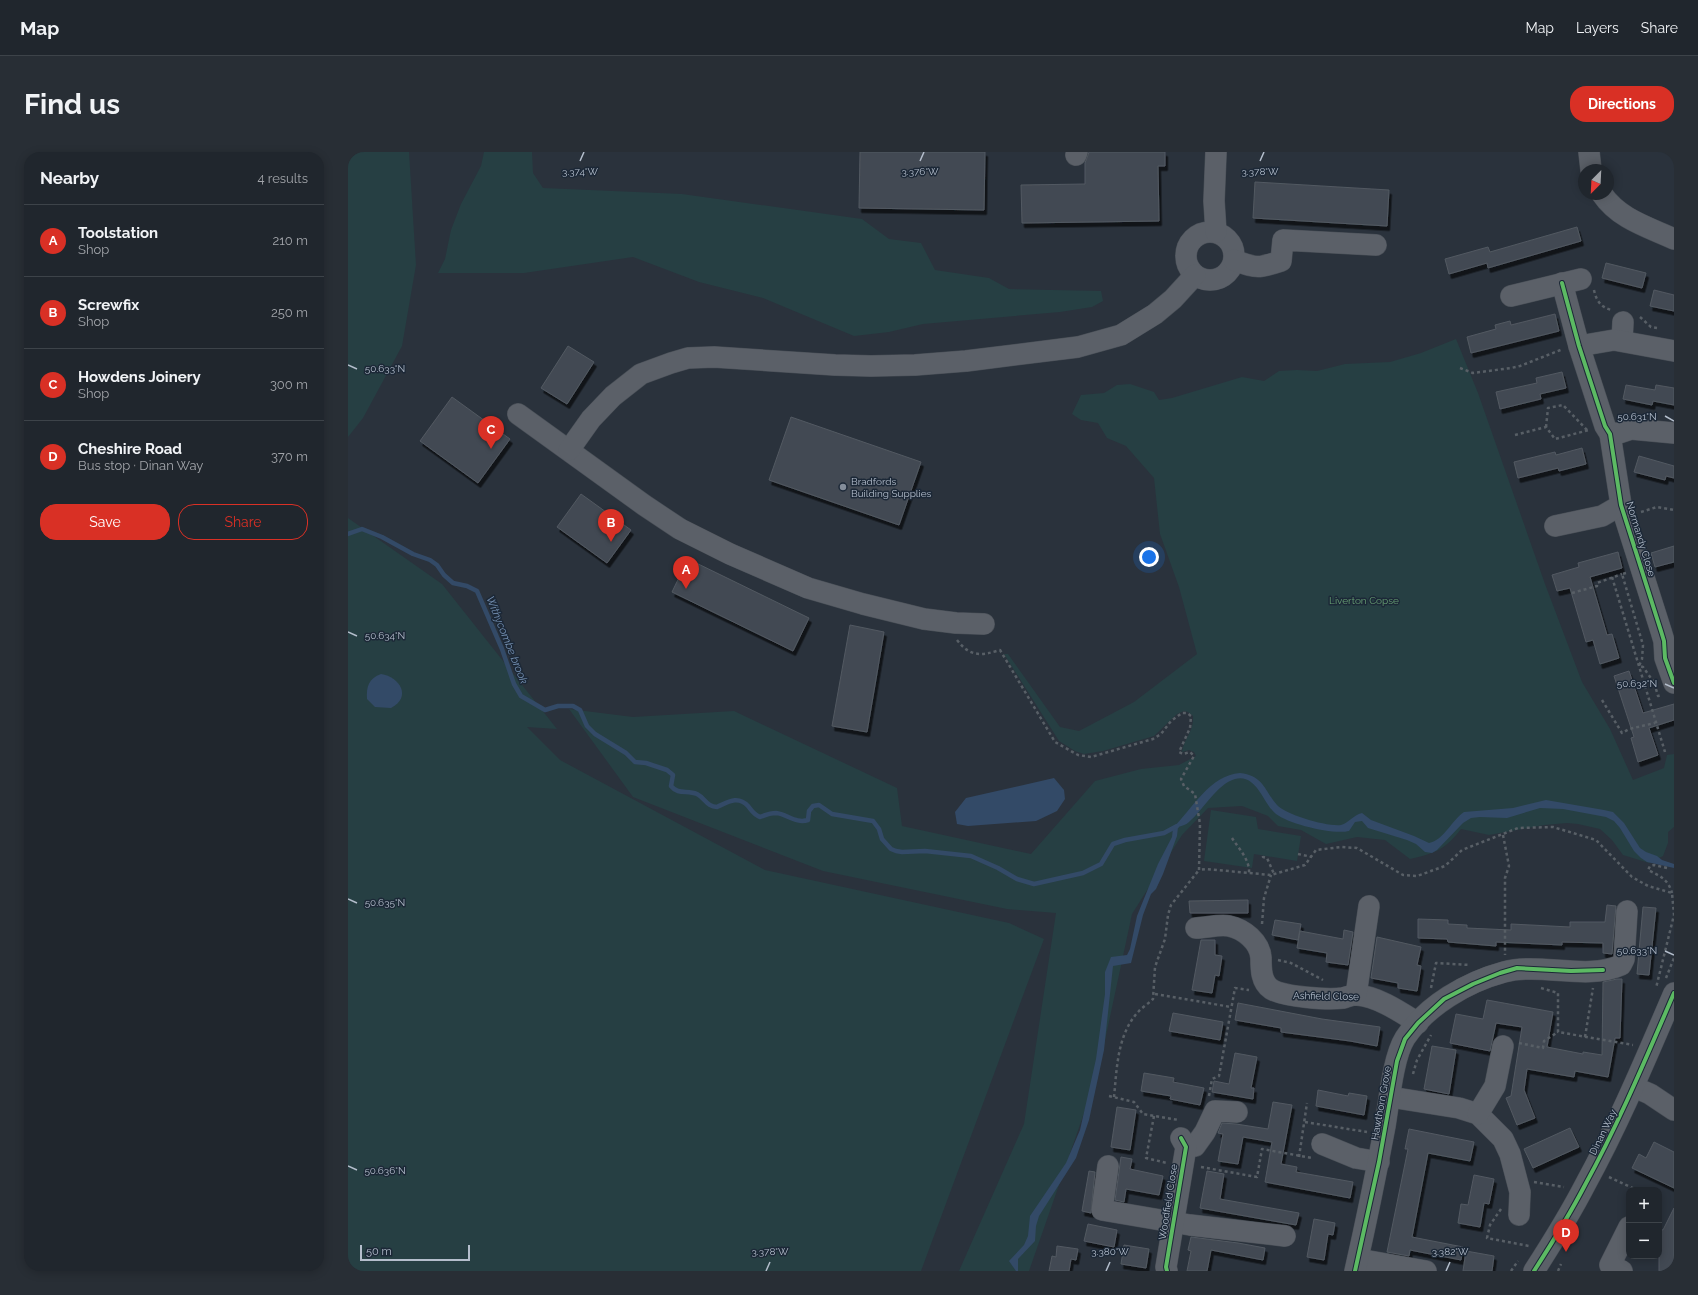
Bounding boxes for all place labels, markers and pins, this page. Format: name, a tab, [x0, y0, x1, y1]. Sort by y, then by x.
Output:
pin: C	[478, 416, 504, 449]
place label: Bradfords Building Supplies	[851, 476, 932, 499]
marker: Bradfords Building Supplies	[838, 482, 848, 492]
pin: B	[598, 509, 624, 542]
pin: A	[673, 556, 699, 589]
pin: D	[1553, 1219, 1579, 1252]

